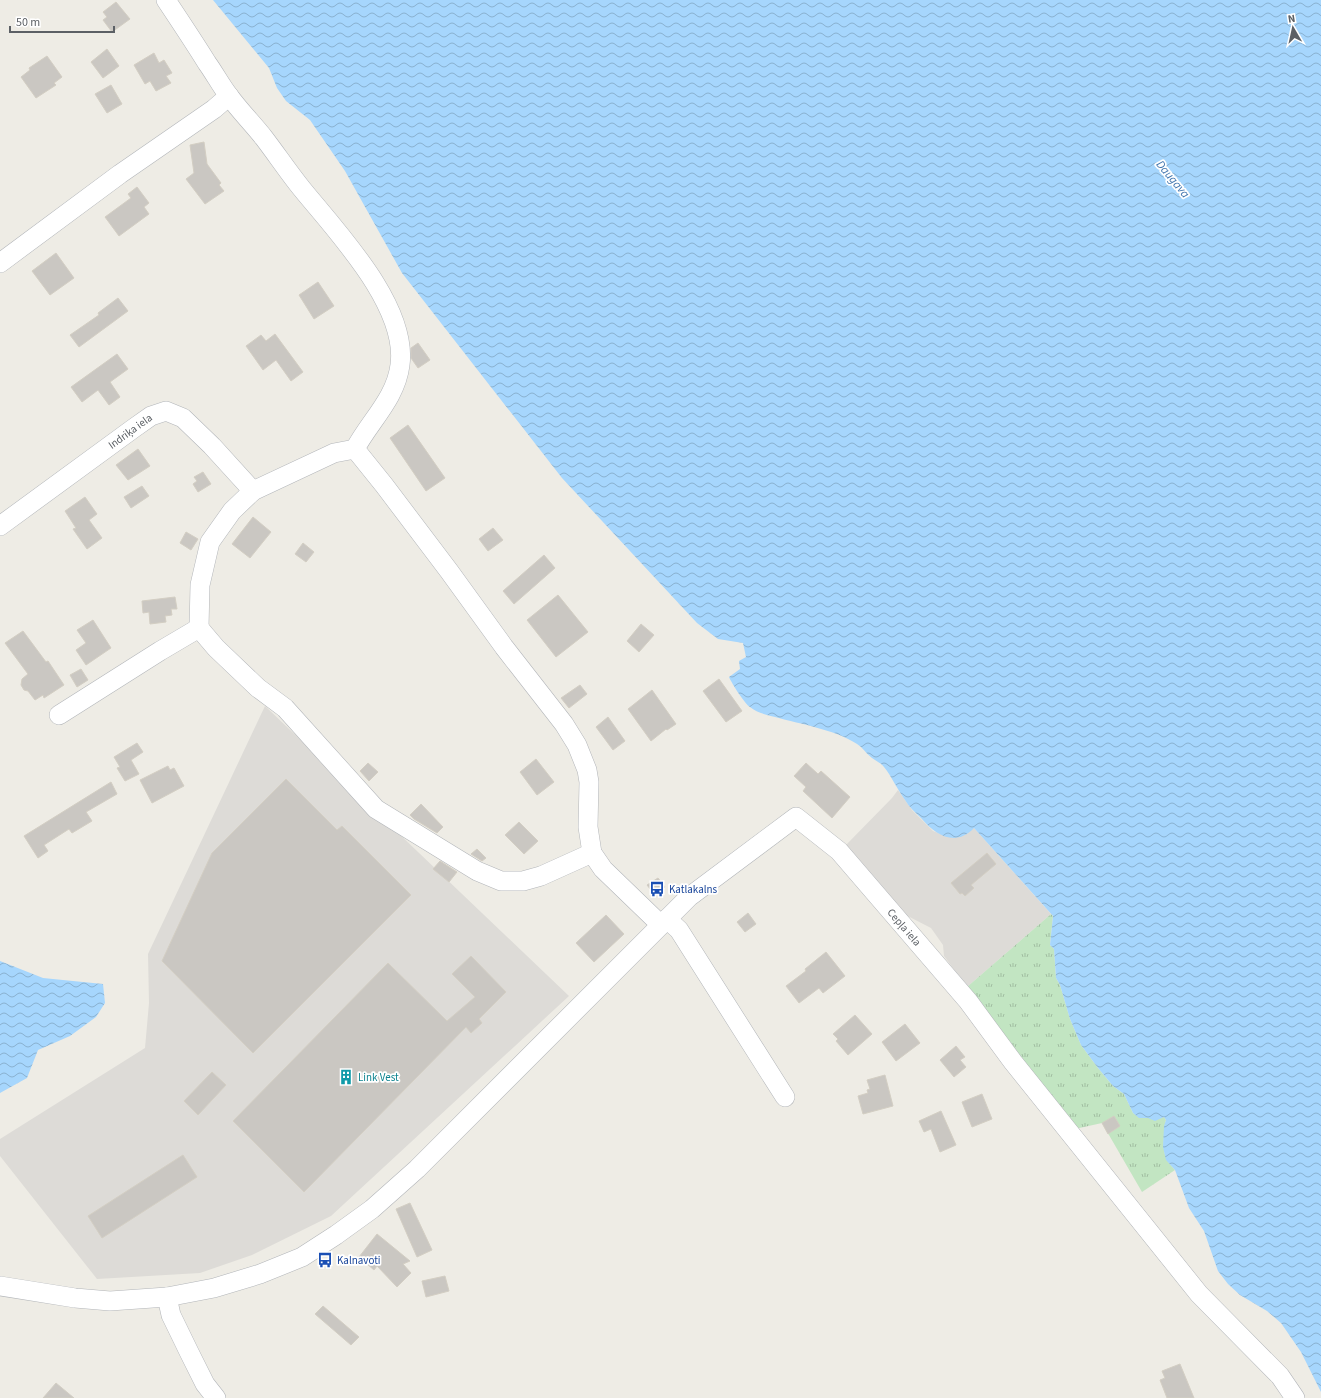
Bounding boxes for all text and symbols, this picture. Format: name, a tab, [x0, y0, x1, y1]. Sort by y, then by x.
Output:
scale bar	[10, 8, 114, 34]
north arrow	[1273, 8, 1313, 48]
text: N	[1287, 11, 1296, 27]
text: 50 m	[16, 14, 40, 31]
water label: Daugava	[1152, 157, 1194, 202]
street label: Indriķa iela	[105, 410, 155, 453]
bus stop icon: Katlakalns	[648, 880, 666, 898]
place label: Katlakalns	[669, 882, 718, 897]
street label: Cepļa iela	[884, 905, 924, 949]
building icon: Link Vest	[337, 1068, 355, 1086]
place label: Link Vest	[358, 1070, 399, 1085]
bus stop icon: Kalnavoti	[316, 1251, 334, 1269]
place label: Kalnavoti	[337, 1253, 381, 1268]

